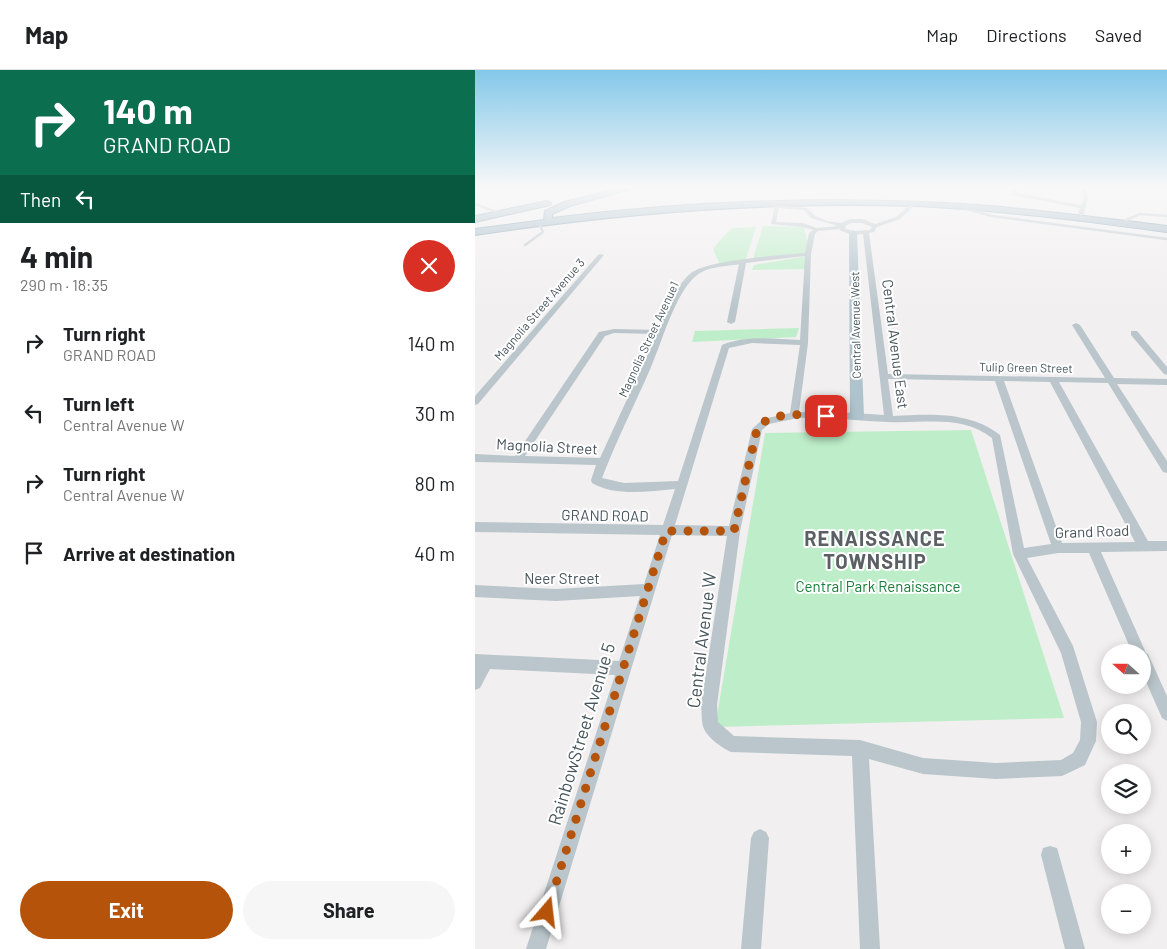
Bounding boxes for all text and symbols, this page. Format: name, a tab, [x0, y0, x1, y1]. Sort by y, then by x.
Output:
text: Map	[25, 20, 68, 49]
text: Map	[926, 24, 958, 46]
text: Directions	[986, 24, 1067, 46]
text: Saved	[1095, 24, 1142, 46]
text: 140 m	[103, 89, 193, 131]
icon: right	[20, 90, 85, 155]
text: GRAND ROAD	[103, 131, 231, 157]
icon: left	[71, 185, 99, 213]
text: Then	[20, 188, 61, 211]
text: 4 min	[20, 238, 93, 274]
button: close	[403, 240, 455, 292]
street label: Magnolia Street Avenue 3	[491, 255, 587, 363]
street label: Central Avenue West	[847, 271, 863, 379]
text: 290 m · 18:35	[20, 275, 108, 294]
street label: Central Avenue East	[879, 278, 913, 410]
street label: Magnolia Street Avenue1	[615, 279, 681, 399]
text: Turn right	[63, 322, 145, 345]
icon: right	[20, 329, 48, 357]
text: 140 m	[408, 332, 455, 355]
text: GRAND ROAD	[63, 345, 156, 364]
street label: Tulip Green Street	[979, 359, 1073, 375]
text: Turn left	[63, 392, 134, 415]
pin	[805, 395, 847, 437]
icon: left	[20, 399, 48, 427]
text: 30 m	[415, 402, 455, 425]
icon: arrive	[812, 402, 840, 430]
text: Central Avenue W	[63, 415, 185, 434]
street label: Magnolia Street	[496, 434, 598, 458]
text: Turn right	[63, 462, 145, 485]
icon: right	[20, 469, 48, 497]
text: 80 m	[415, 472, 455, 495]
text: Central Avenue W	[63, 485, 185, 504]
street label: GRAND ROAD	[561, 505, 649, 525]
street label: Grand Road	[1054, 521, 1130, 541]
district label: RENAISSANCE TOWNSHIP	[804, 526, 946, 573]
icon: arrive	[20, 539, 48, 567]
text: Arrive at destination	[63, 542, 235, 565]
text: 40 m	[414, 542, 455, 565]
street label: Neer Street	[524, 569, 600, 587]
street label: Central Avenue W	[682, 571, 720, 709]
park label: Central Park Renaissance	[796, 577, 960, 595]
street label: RainbowStreet Avenue 5	[543, 640, 619, 828]
north arrow	[1101, 644, 1151, 694]
map controls	[1101, 644, 1151, 934]
button: search	[1101, 704, 1151, 754]
button: layers	[1101, 764, 1151, 814]
button: +	[1101, 824, 1151, 874]
button: Exit	[20, 881, 233, 939]
button: Share	[243, 881, 455, 939]
button: −	[1101, 884, 1151, 934]
position arrow	[520, 885, 572, 937]

